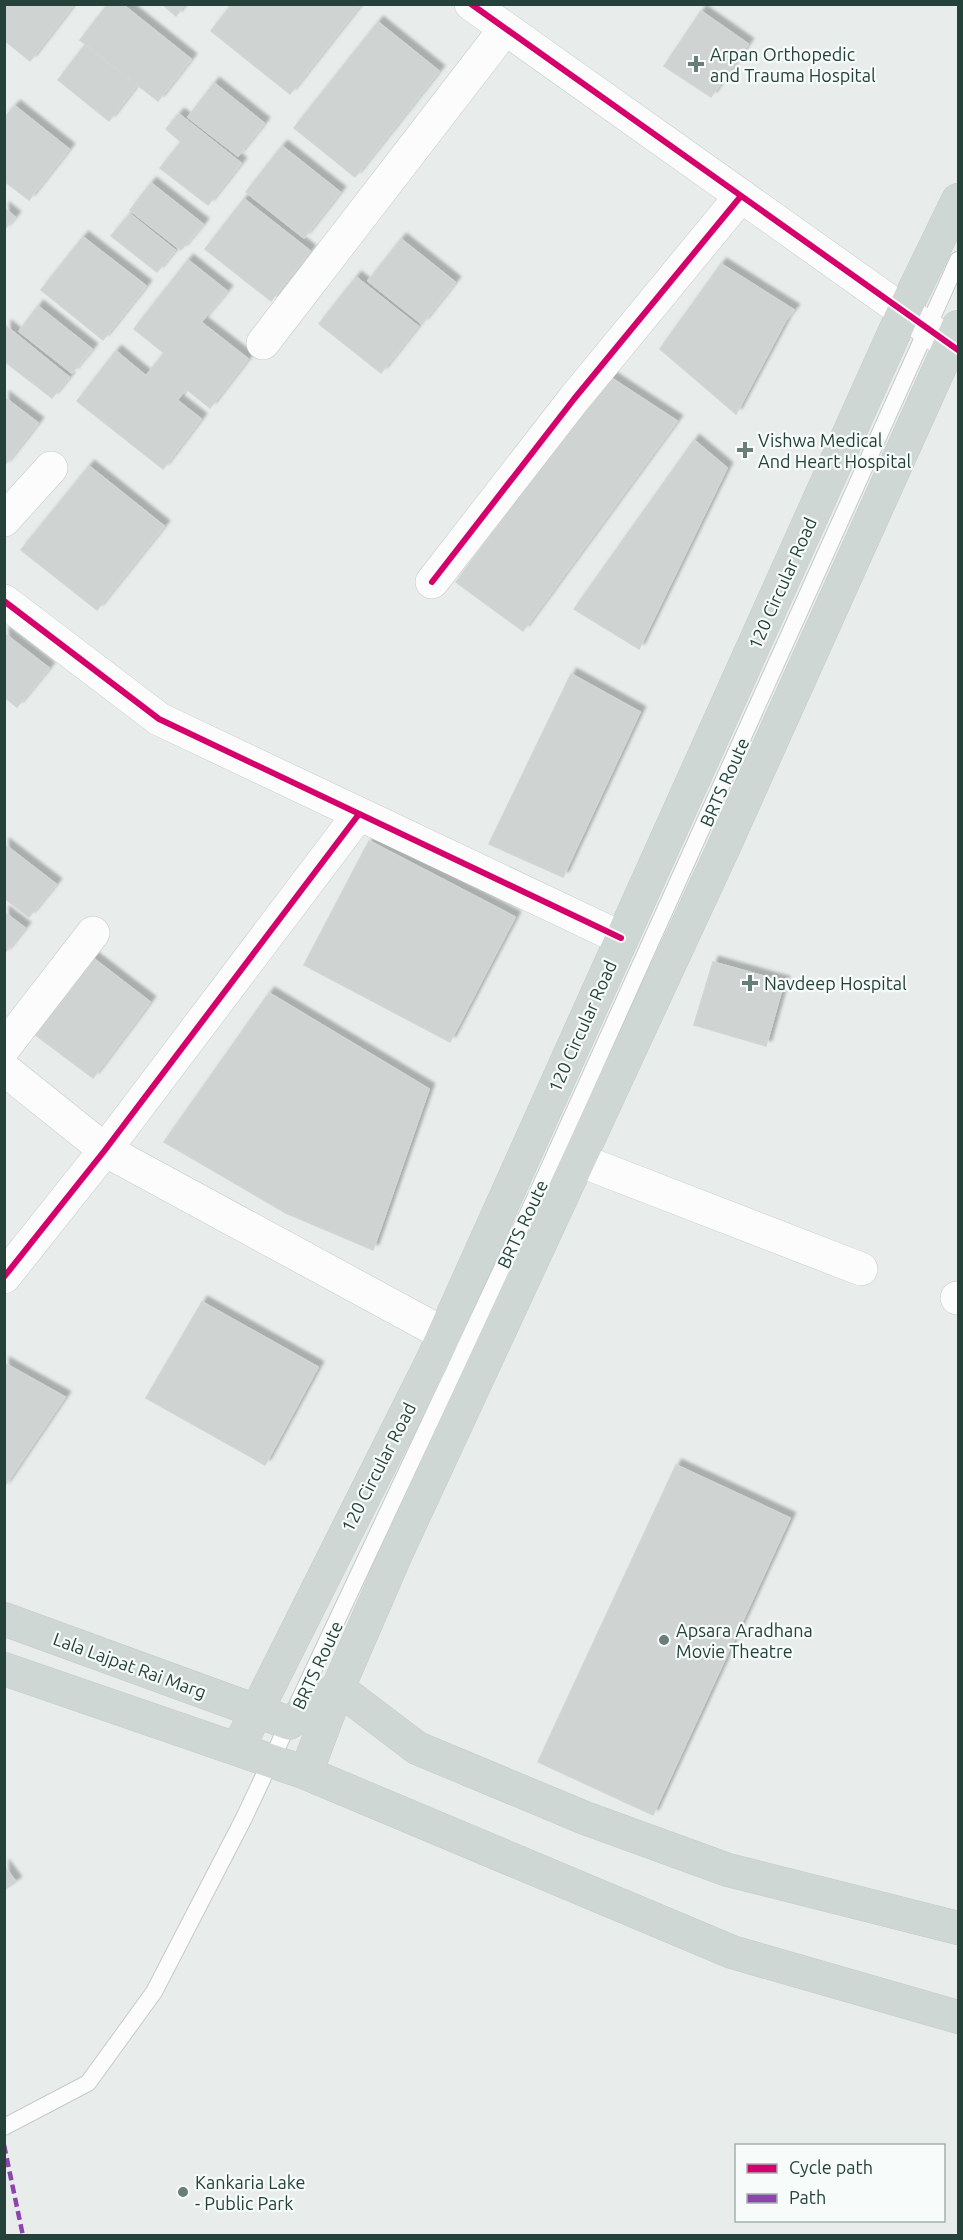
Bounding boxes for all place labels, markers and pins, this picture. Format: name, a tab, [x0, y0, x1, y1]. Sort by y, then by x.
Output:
place label: Arpan Orthopedic and Trauma Hospital	[710, 44, 876, 85]
marker: Arpan Orthopedic and Trauma Hospital	[687, 55, 705, 73]
place label: Vishwa Medical And Heart Hospital	[758, 430, 911, 471]
marker: Vishwa Medical And Heart Hospital	[736, 441, 754, 459]
place label: Navdeep Hospital	[764, 973, 907, 993]
marker: Navdeep Hospital	[741, 974, 759, 992]
place label: Apsara Aradhana Movie Theatre	[676, 1620, 813, 1661]
marker: Apsara Aradhana Movie Theatre	[657, 1633, 671, 1647]
place label: Kankaria Lake - Public Park	[195, 2172, 306, 2213]
marker: Kankaria Lake - Public Park	[176, 2185, 190, 2199]

